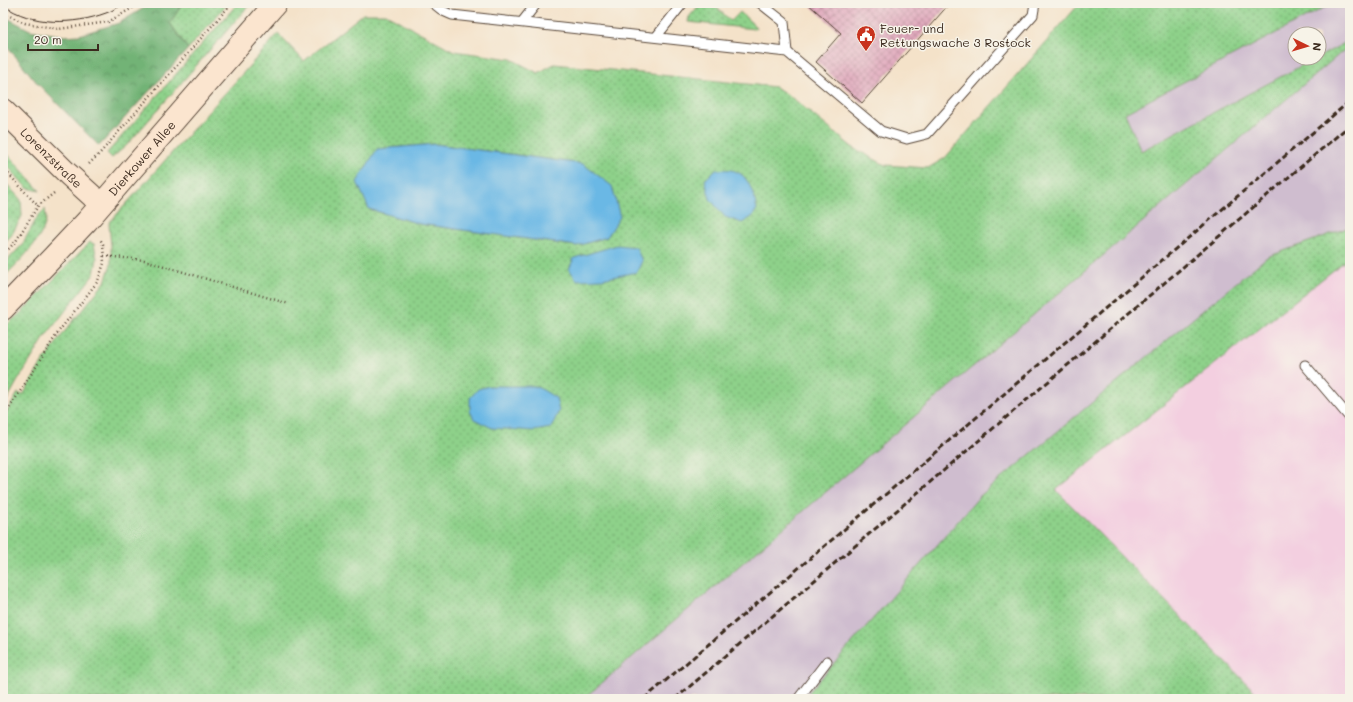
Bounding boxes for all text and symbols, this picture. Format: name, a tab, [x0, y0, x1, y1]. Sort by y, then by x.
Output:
place label: Feuer- und Rettungswache 3 Rostock	[880, 20, 1031, 50]
public building icon: Feuer- und Rettungswache 3 Rostock	[855, 24, 877, 52]
scale bar	[28, 26, 98, 52]
north arrow	[1287, 26, 1327, 66]
text: 20 m	[34, 31, 62, 47]
text: N	[1310, 42, 1325, 52]
street label: Dierkower Allee	[105, 117, 179, 199]
street label: Lorenzstraße	[17, 124, 86, 191]

